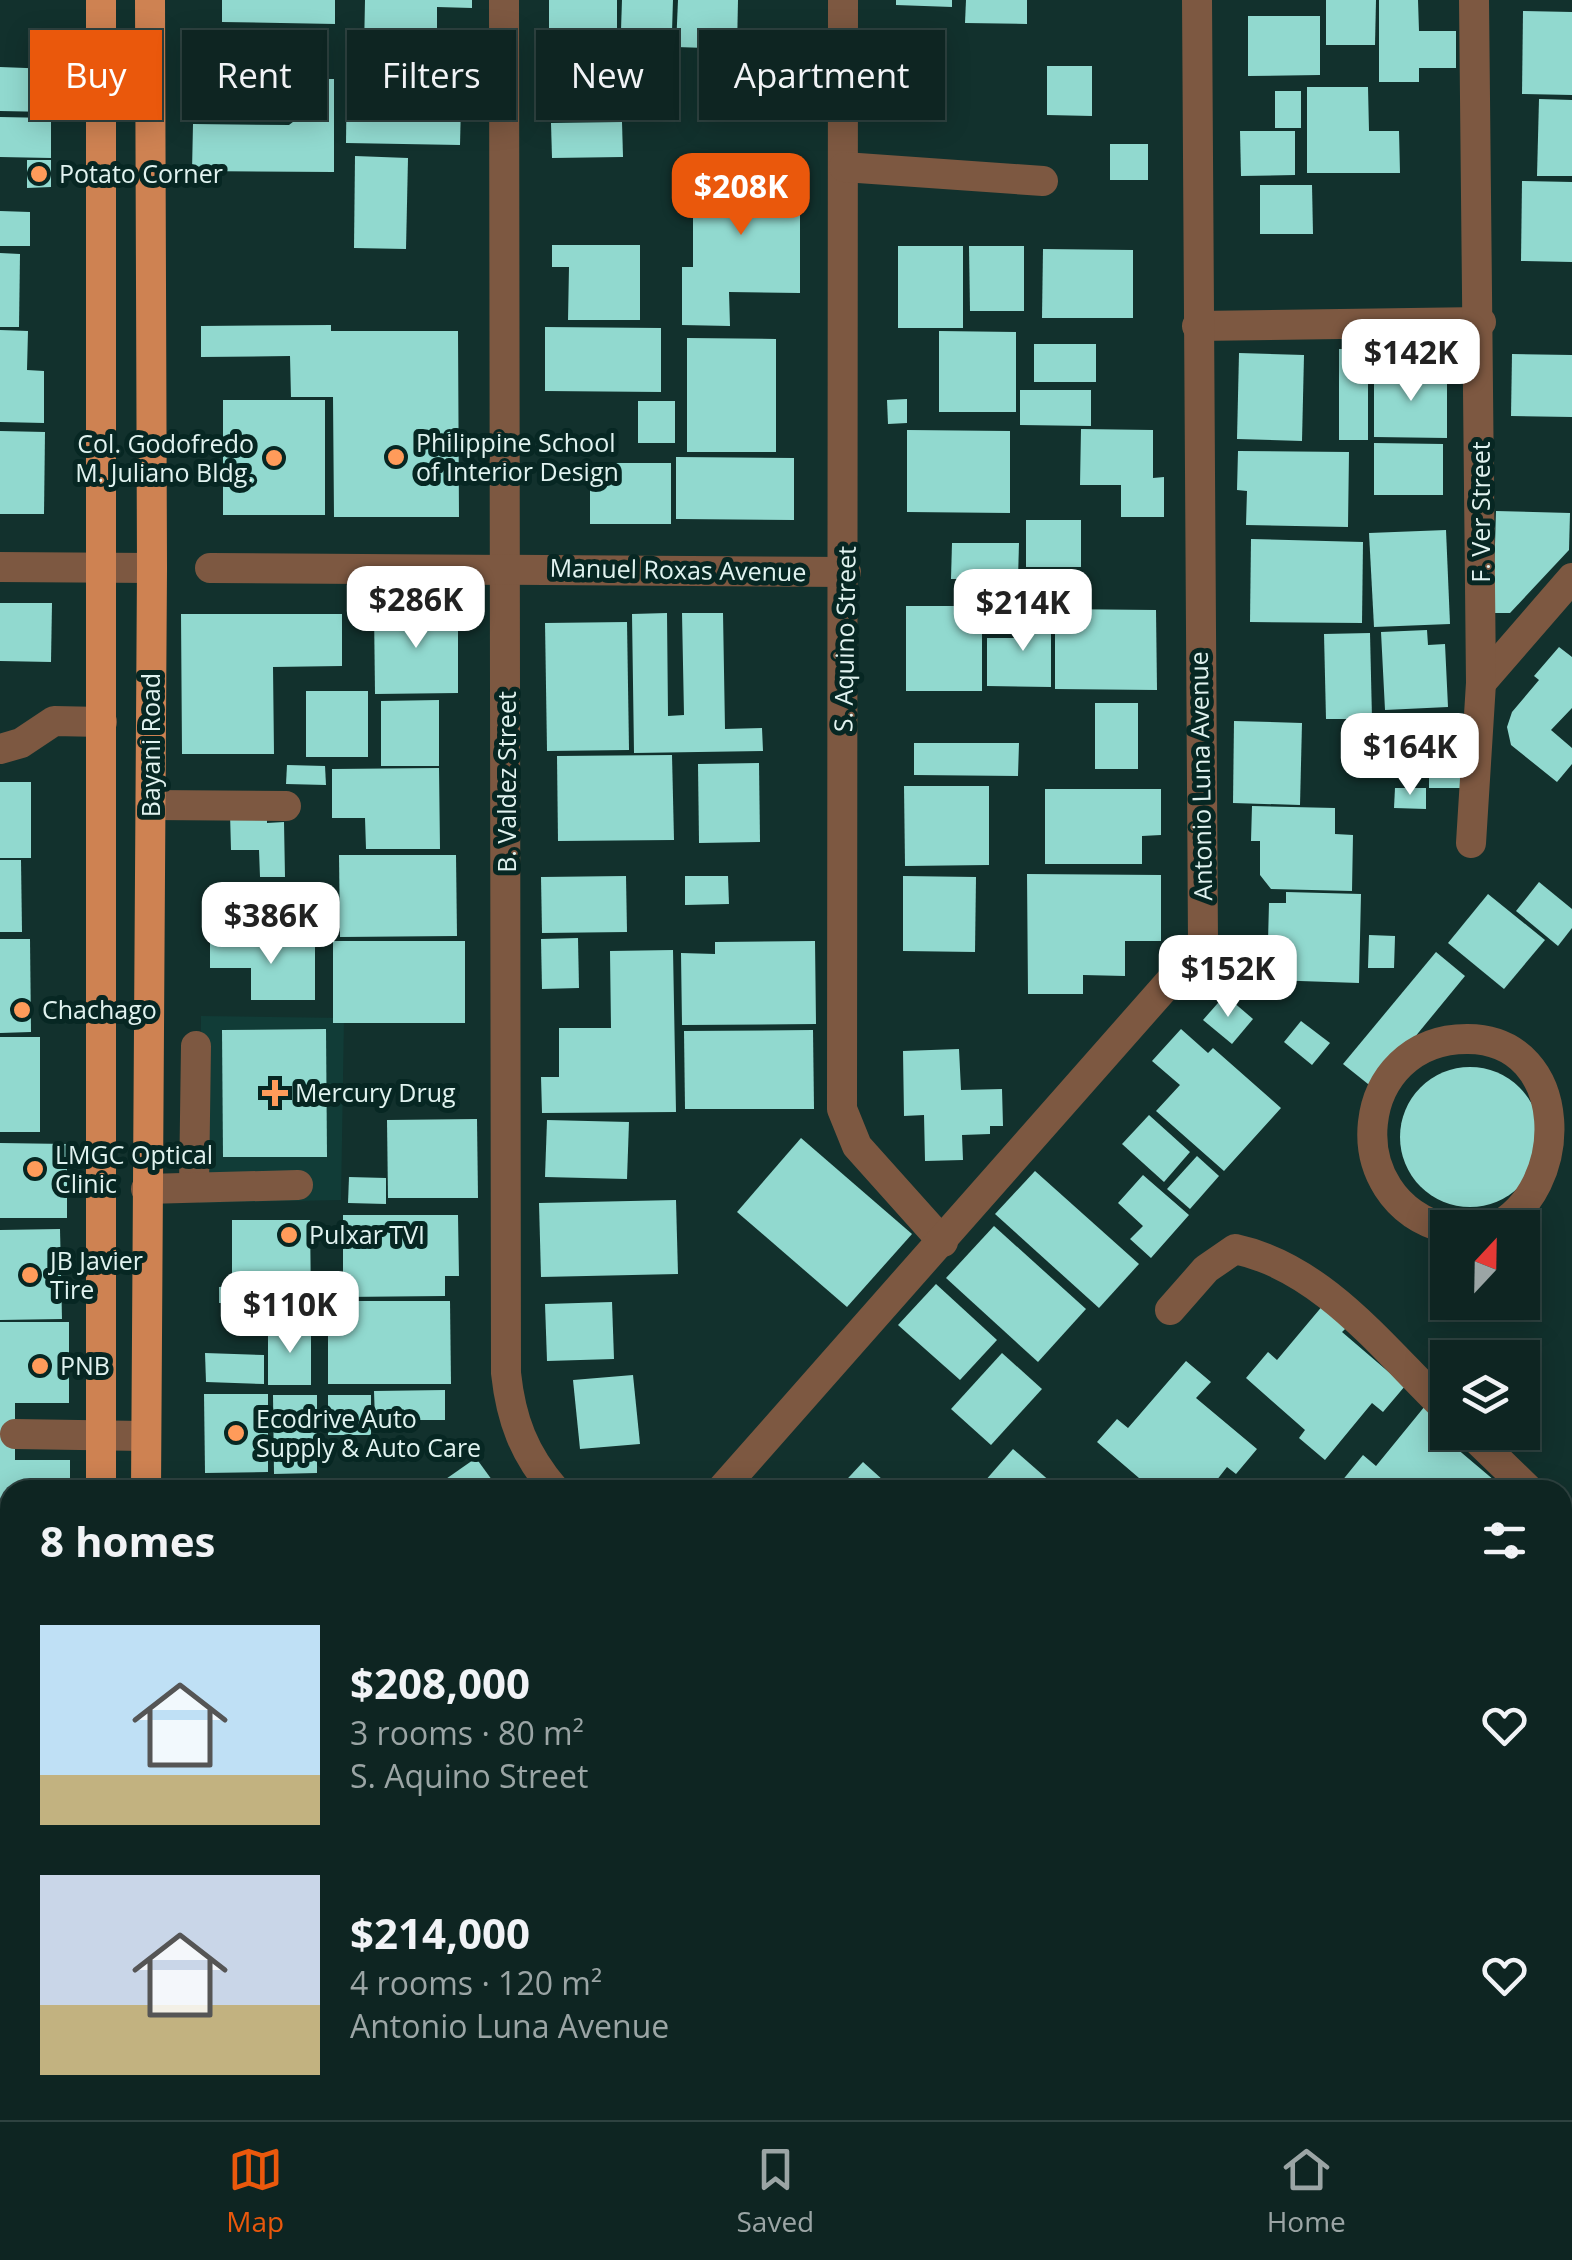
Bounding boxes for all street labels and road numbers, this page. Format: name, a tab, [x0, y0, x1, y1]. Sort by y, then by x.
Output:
street label: F. Ver Street	[1463, 441, 1497, 583]
street label: S. Aquino Street	[825, 546, 863, 732]
street label: Manuel Roxas Avenue	[549, 550, 807, 588]
street label: Antonio Luna Avenue	[1181, 651, 1219, 901]
street label: Bayani Road	[133, 673, 167, 817]
street label: B. Valdez Street	[489, 691, 523, 873]

